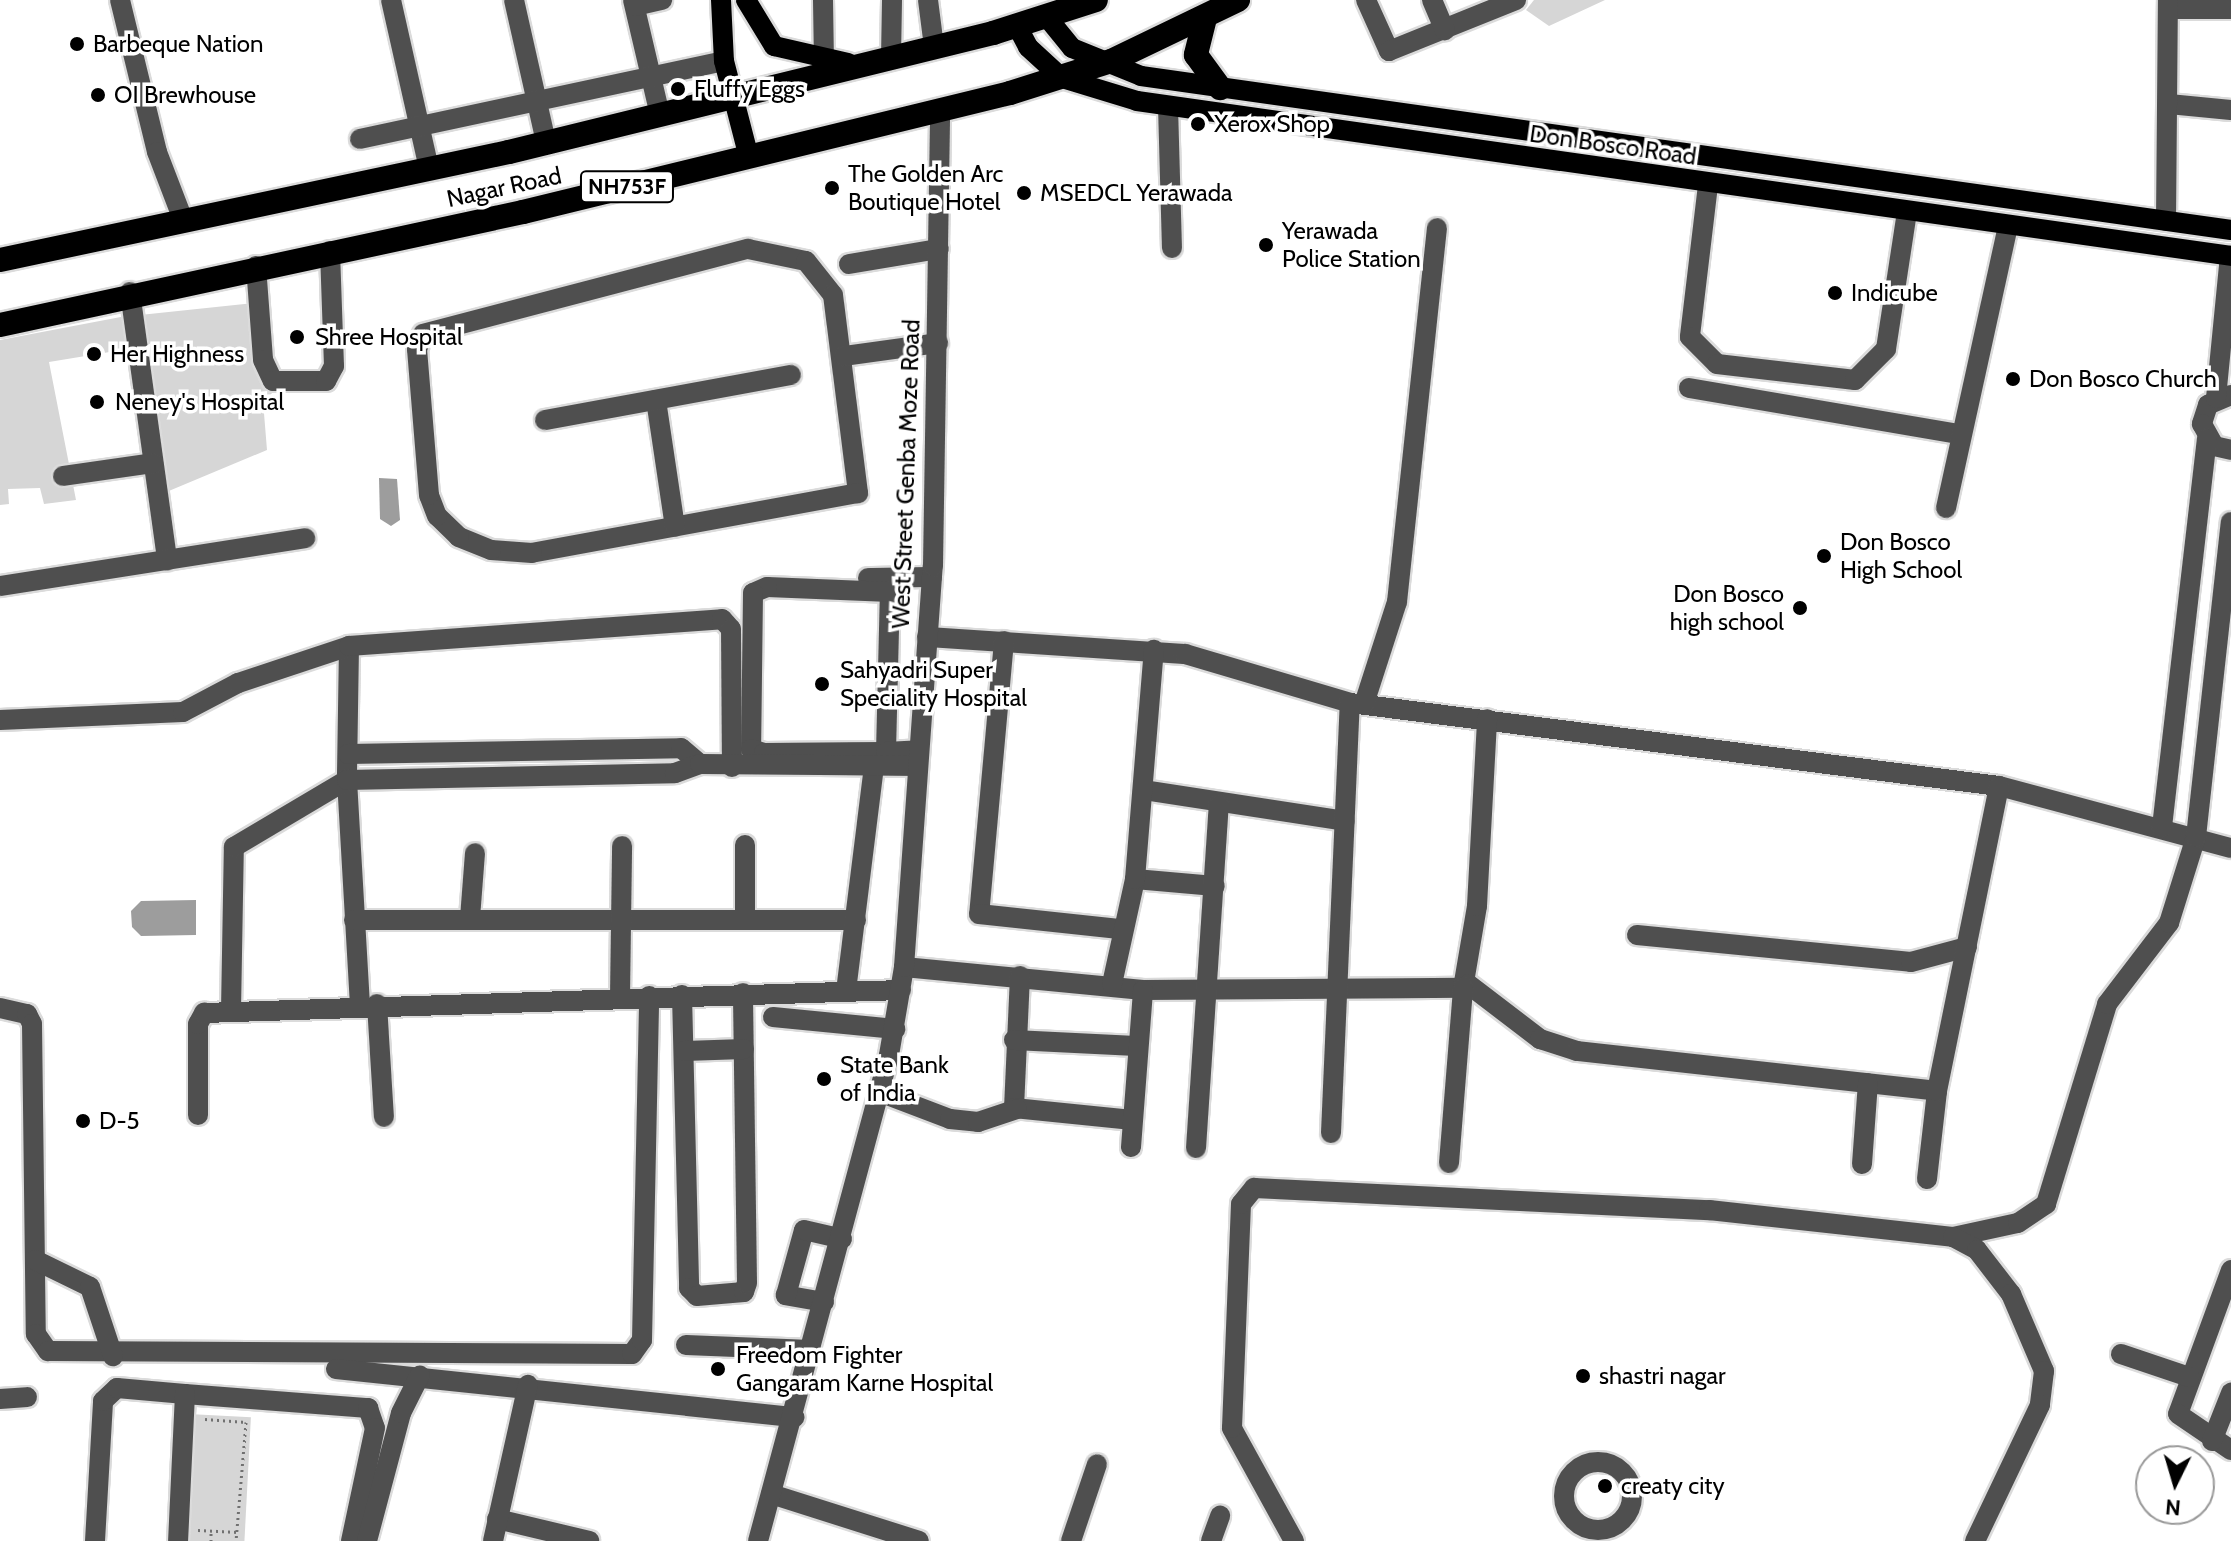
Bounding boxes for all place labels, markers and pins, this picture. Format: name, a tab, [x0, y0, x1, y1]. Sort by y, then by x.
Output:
place label: Barbeque Nation	[93, 30, 263, 58]
marker: Barbeque Nation	[68, 35, 86, 53]
place label: Fluffy Eggs	[694, 75, 805, 103]
marker: Fluffy Eggs	[669, 80, 687, 98]
place label: OI Brewhouse	[114, 81, 256, 109]
marker: OI Brewhouse	[89, 86, 107, 104]
place label: Xerox Shop	[1214, 110, 1330, 138]
marker: Xerox Shop	[1189, 115, 1207, 133]
place label: The Golden Arc Boutique Hotel	[848, 160, 1003, 216]
marker: The Golden Arc Boutique Hotel	[823, 179, 841, 197]
place label: MSEDCL Yerawada	[1040, 179, 1233, 207]
marker: MSEDCL Yerawada	[1015, 184, 1033, 202]
place label: Yerawada Police Station	[1282, 217, 1421, 273]
marker: Yerawada Police Station	[1257, 236, 1275, 254]
place label: Indicube	[1851, 279, 1938, 307]
marker: Indicube	[1826, 284, 1844, 302]
place label: Shree Hospital	[315, 323, 463, 351]
marker: Shree Hospital	[286, 326, 308, 348]
place label: Her Highness	[110, 340, 244, 368]
marker: Her Highness	[85, 345, 103, 363]
place label: Don Bosco Church	[2029, 365, 2217, 393]
marker: Don Bosco Church	[2004, 370, 2022, 388]
place label: Neney's Hospital	[115, 388, 284, 416]
marker: Neney's Hospital	[86, 391, 108, 413]
place label: Don Bosco High School	[1840, 528, 1962, 584]
marker: Don Bosco High School	[1815, 547, 1833, 565]
place label: Don Bosco high school	[1670, 580, 1784, 636]
marker: Don Bosco high school	[1791, 599, 1809, 617]
place label: Sahyadri Super Speciality Hospital	[840, 656, 1027, 712]
marker: Sahyadri Super Speciality Hospital	[811, 673, 833, 695]
place label: State Bank of India	[840, 1051, 949, 1107]
marker: State Bank of India	[815, 1070, 833, 1088]
place label: D-5	[99, 1107, 140, 1135]
marker: D-5	[74, 1112, 92, 1130]
place label: Freedom Fighter Gangaram Karne Hospital	[736, 1341, 993, 1397]
marker: Freedom Fighter Gangaram Karne Hospital	[707, 1358, 729, 1380]
place label: shastri nagar	[1599, 1362, 1726, 1390]
marker: shastri nagar	[1574, 1367, 1592, 1385]
place label: creaty city	[1621, 1472, 1725, 1500]
marker: creaty city	[1596, 1477, 1614, 1495]

